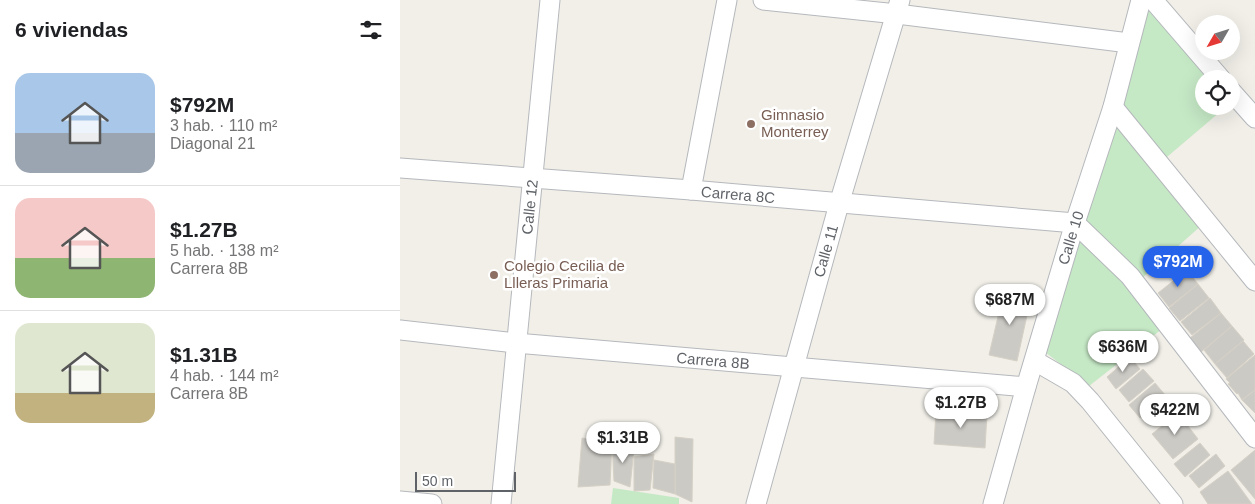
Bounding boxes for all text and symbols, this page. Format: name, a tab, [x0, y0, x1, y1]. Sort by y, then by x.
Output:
north arrow	[1195, 15, 1240, 60]
map controls	[1195, 15, 1240, 115]
icon: filters	[357, 16, 385, 44]
text: 6 viviendas	[15, 18, 128, 41]
button: locate	[1195, 70, 1240, 115]
icon: home	[55, 93, 115, 153]
text: $792M	[170, 93, 234, 116]
place label: Gimnasio Monterrey	[761, 106, 829, 140]
text: 3 hab. · 110 m²	[170, 117, 277, 134]
marker: Gimnasio Monterrey	[745, 118, 757, 130]
text: Diagonal 21	[170, 135, 255, 152]
street label: Calle 12	[518, 179, 541, 235]
street label: Carrera 8C	[700, 183, 776, 206]
street label: Calle 10	[1054, 209, 1087, 267]
icon: home	[55, 218, 115, 278]
text: $1.27B	[170, 218, 238, 241]
street label: Calle 11	[810, 223, 841, 279]
text: 5 hab. · 138 m²	[170, 242, 279, 259]
pin: $792M	[1143, 246, 1213, 288]
text: $792M	[1154, 253, 1202, 270]
place label: Colegio Cecilia de Llleras Primaria	[504, 257, 625, 291]
text: Carrera 8B	[170, 260, 248, 277]
marker: Colegio Cecilia de Llleras Primaria	[488, 269, 500, 281]
pin: $687M	[975, 284, 1045, 326]
text: $687M	[986, 291, 1034, 308]
pin: $636M	[1088, 330, 1158, 373]
text: $636M	[1099, 338, 1147, 355]
icon: home	[55, 343, 115, 403]
text: $1.31B	[170, 343, 238, 366]
street label: Carrera 8B	[676, 349, 750, 372]
text: 4 hab. · 144 m²	[170, 367, 279, 384]
text: Carrera 8B	[170, 385, 248, 402]
pin: $1.27B	[920, 386, 1002, 429]
text: $1.27B	[935, 394, 987, 411]
pin: $422M	[1140, 394, 1210, 436]
text: $422M	[1151, 401, 1199, 418]
pin: $1.31B	[582, 422, 664, 464]
text: $1.31B	[597, 429, 649, 446]
scale bar	[415, 469, 516, 492]
text: 50 m	[422, 473, 453, 489]

